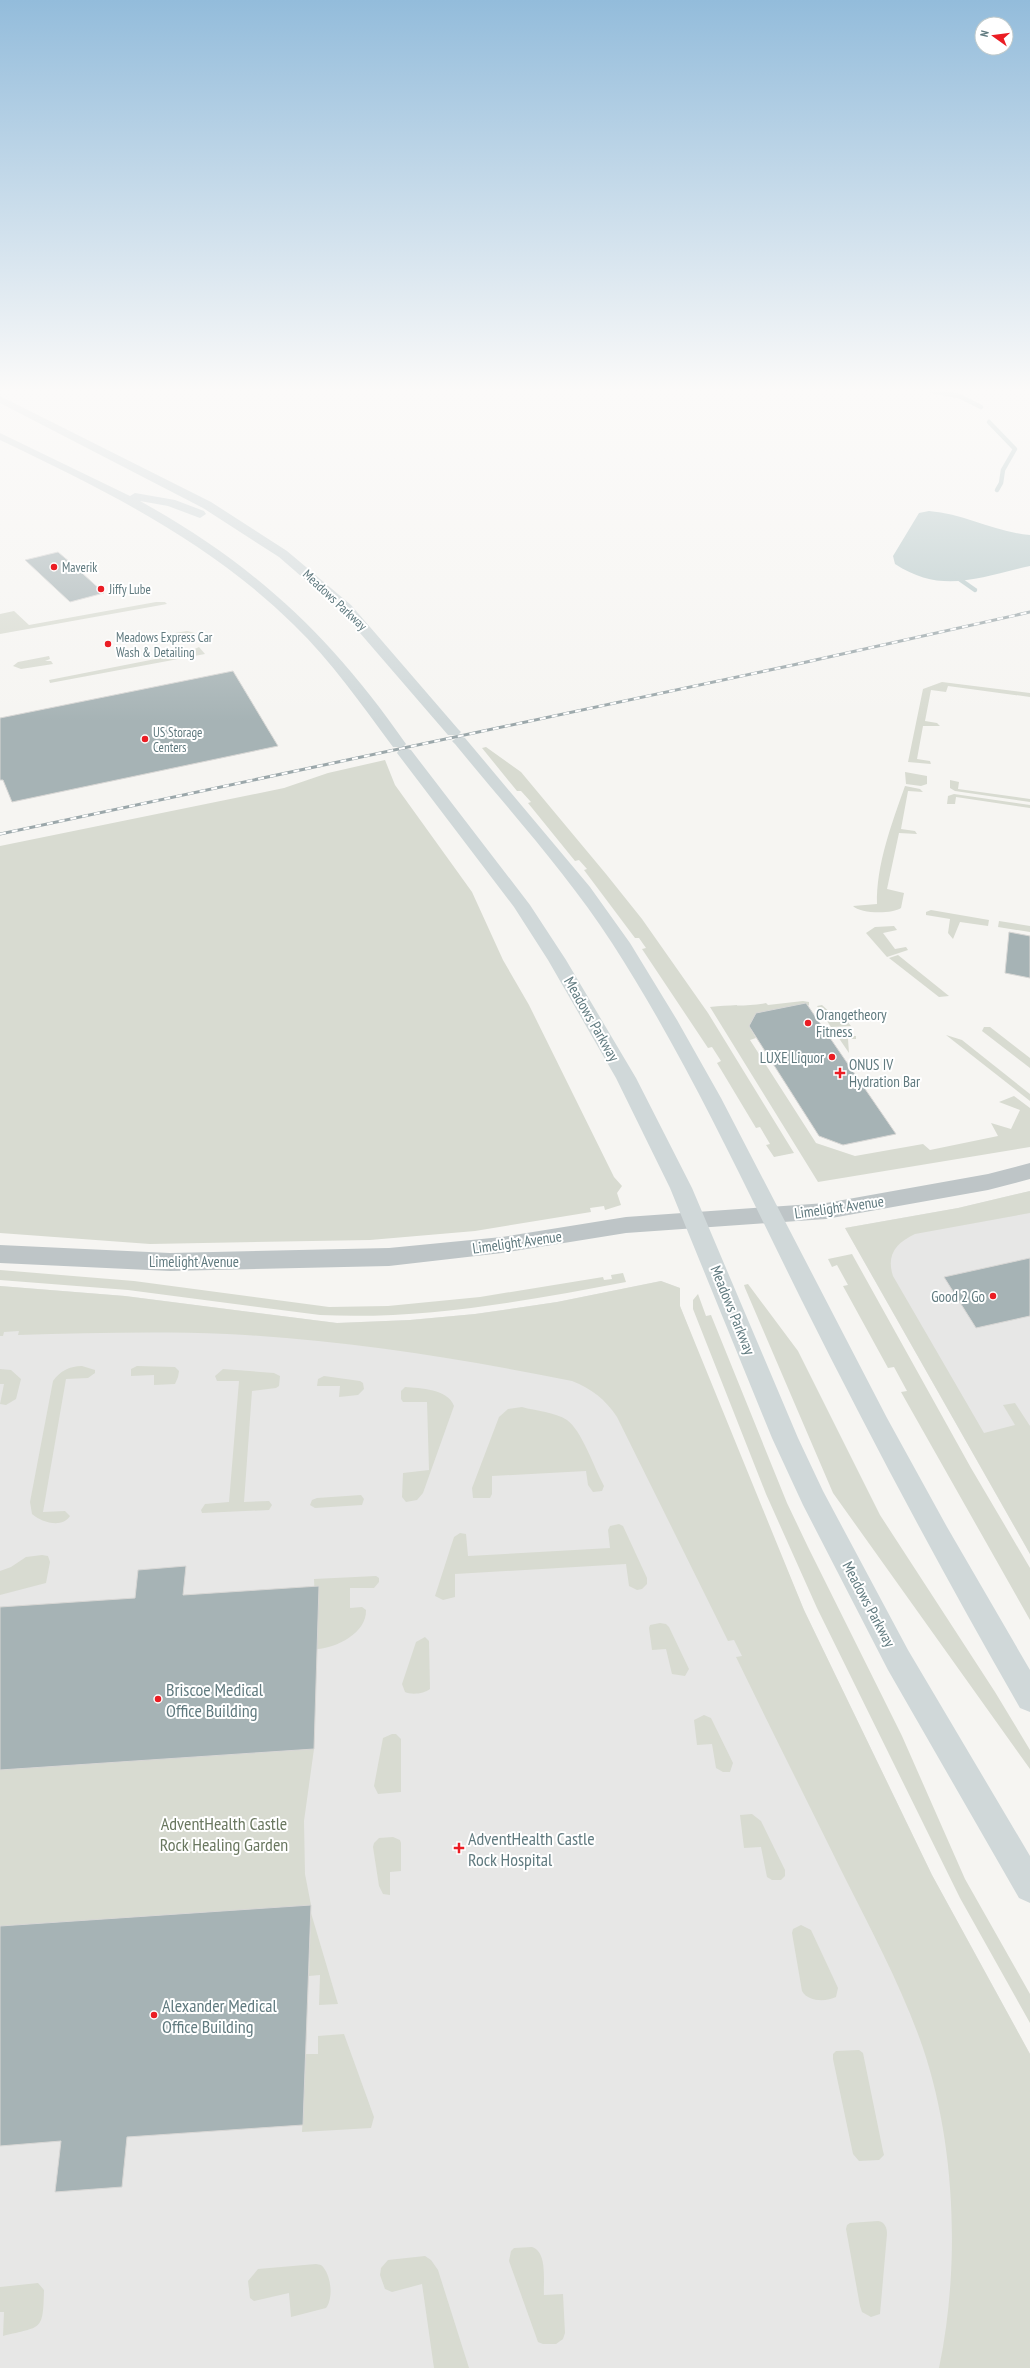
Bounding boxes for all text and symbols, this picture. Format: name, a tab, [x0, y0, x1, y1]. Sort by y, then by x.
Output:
north arrow	[974, 16, 1014, 56]
text: N	[977, 29, 992, 38]
place label: Maverik	[62, 559, 97, 576]
marker: Maverik	[49, 562, 59, 572]
street label: Meadows Parkway	[299, 566, 371, 634]
place label: Jiffy Lube	[108, 581, 151, 598]
marker: Jiffy Lube	[96, 584, 106, 594]
place label: Meadows Express Car Wash & Detailing	[116, 629, 213, 661]
marker: Meadows Express Car Wash & Detailing	[103, 639, 113, 649]
place label: US Storage Centers	[153, 724, 203, 756]
marker: US Storage Centers	[140, 734, 150, 744]
street label: Meadows Parkway	[560, 973, 624, 1065]
place label: Orangetheory Fitness	[816, 1005, 887, 1041]
marker: Orangetheory Fitness	[803, 1018, 813, 1028]
place label: LUXE Liquor	[760, 1048, 825, 1067]
marker: LUXE Liquor	[827, 1052, 837, 1062]
place label: ONUS IV Hydration Bar	[849, 1055, 921, 1091]
marker: ONUS IV Hydration Bar	[834, 1067, 846, 1079]
street label: Limelight Avenue	[793, 1191, 885, 1223]
street label: Limelight Avenue	[471, 1226, 563, 1258]
street label: Limelight Avenue	[149, 1252, 239, 1271]
street label: Meadows Parkway	[706, 1263, 760, 1358]
place label: Good 2 Go	[931, 1287, 985, 1306]
marker: Good 2 Go	[988, 1291, 998, 1301]
street label: Meadows Parkway	[838, 1558, 900, 1650]
place label: Briscoe Medical Office Building	[166, 1678, 264, 1722]
marker: Briscoe Medical Office Building	[153, 1694, 163, 1704]
park label: AdventHealth Castle Rock Healing Garden	[160, 1812, 288, 1856]
place label: AdventHealth Castle Rock Hospital	[468, 1827, 595, 1871]
marker: AdventHealth Castle Rock Hospital	[453, 1842, 465, 1854]
place label: Alexander Medical Office Building	[162, 1994, 278, 2038]
marker: Alexander Medical Office Building	[149, 2010, 159, 2020]

